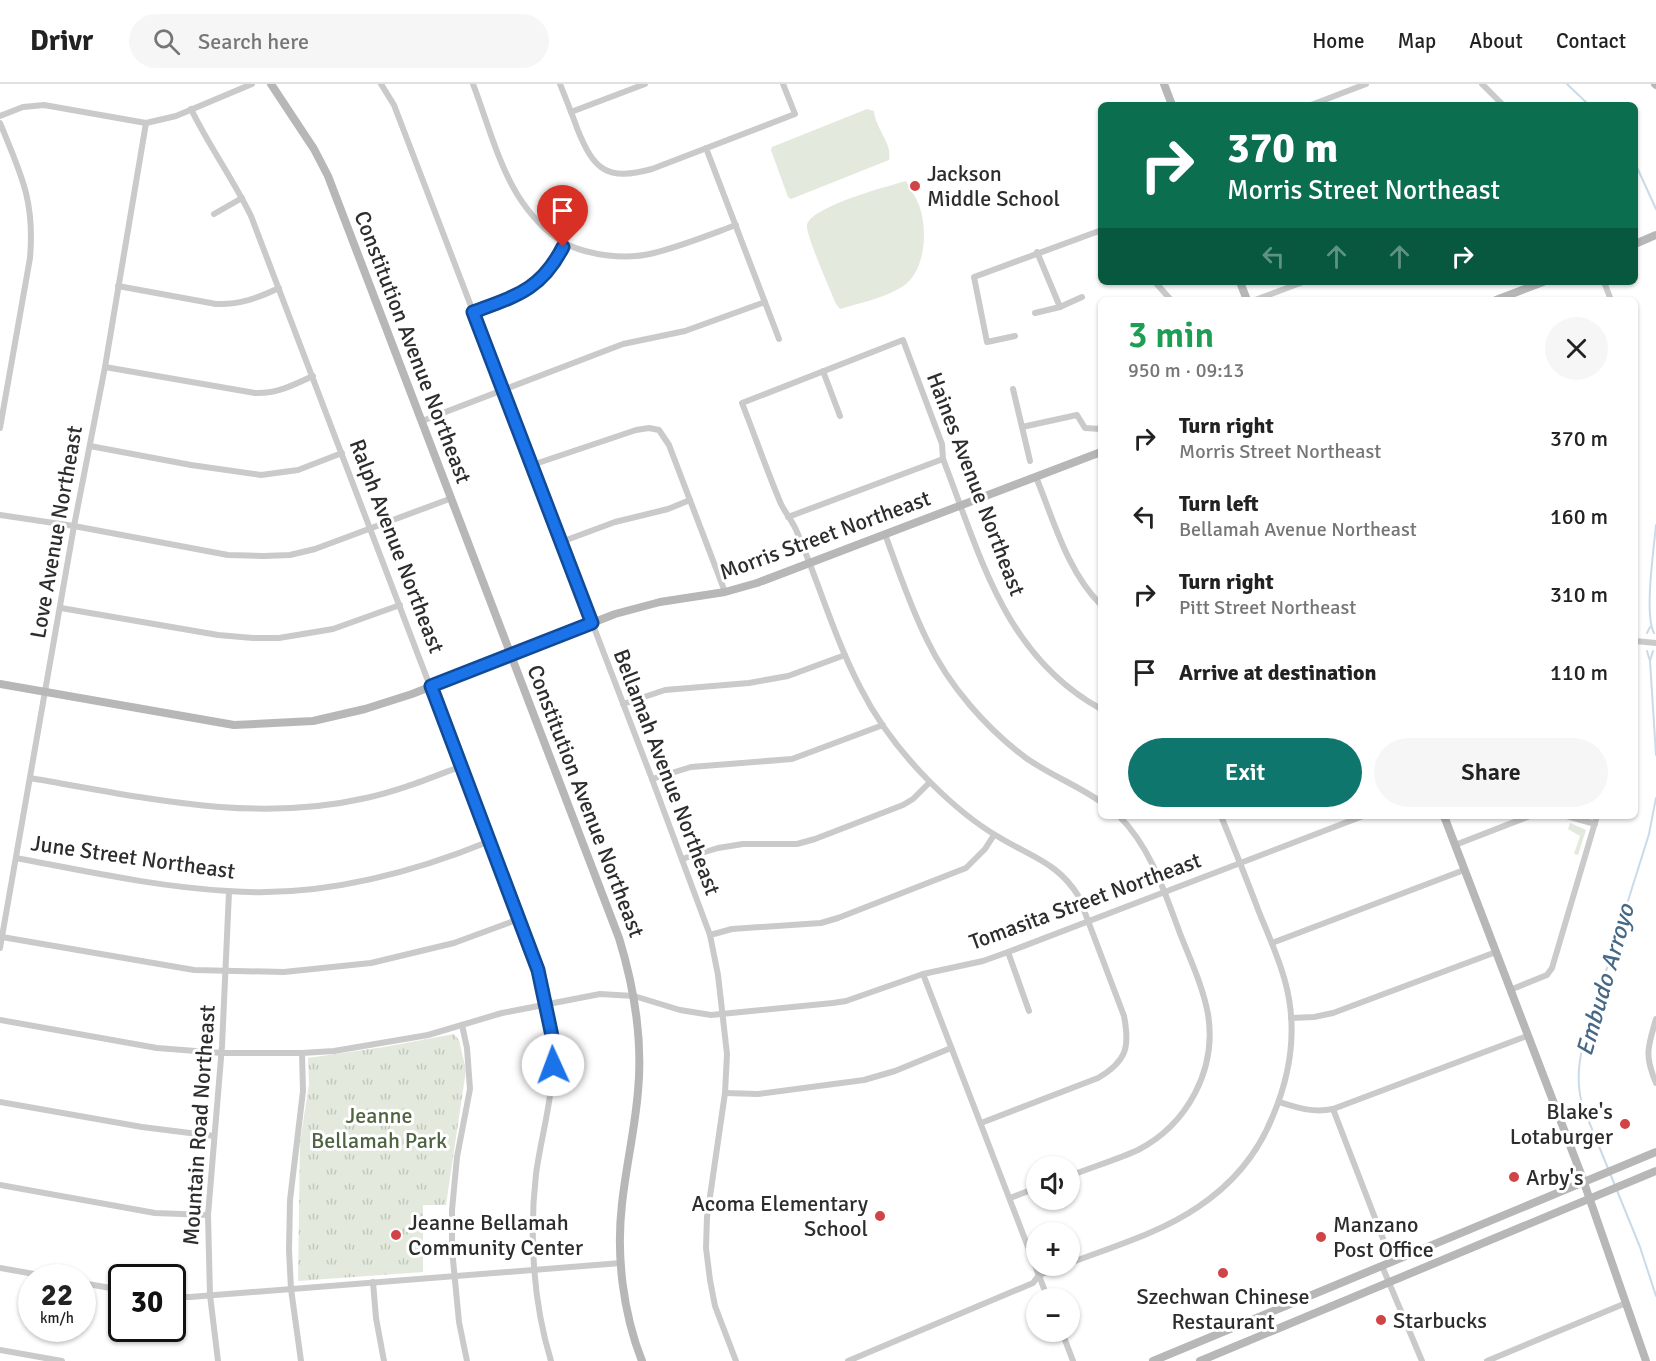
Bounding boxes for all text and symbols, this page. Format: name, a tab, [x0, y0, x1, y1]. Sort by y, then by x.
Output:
search box	[129, 14, 549, 68]
text: Drivr	[30, 24, 93, 58]
icon: search	[150, 25, 183, 58]
text: Search here	[198, 28, 309, 55]
text: Home	[1312, 28, 1365, 54]
text: Map	[1398, 28, 1436, 54]
text: About	[1469, 28, 1523, 54]
text: Contact	[1556, 28, 1626, 54]
text: 370 m	[1227, 123, 1338, 174]
icon: right	[1128, 126, 1206, 204]
place label: Jackson Middle School	[927, 160, 1060, 212]
text: Morris Street Northeast	[1227, 174, 1500, 207]
marker: Jackson Middle School	[908, 179, 922, 193]
pin	[537, 185, 588, 247]
icon: arrive	[546, 194, 579, 227]
street label: Constitution Avenue Northeast	[349, 207, 478, 487]
icon: left	[1257, 240, 1290, 273]
icon: ahead	[1320, 240, 1353, 273]
icon: ahead	[1383, 240, 1416, 273]
icon: right	[1446, 240, 1479, 273]
text: 3 min	[1128, 313, 1214, 358]
button: close	[1545, 317, 1608, 380]
text: 950 m · 09:13	[1128, 358, 1244, 383]
street label: Haines Avenue Northeast	[921, 368, 1031, 600]
text: Turn right	[1179, 412, 1274, 439]
icon: right	[1128, 422, 1161, 455]
street label: Love Avenue Northeast	[24, 423, 88, 640]
text: 370 m	[1550, 425, 1608, 452]
street label: Ralph Avenue Northeast	[344, 435, 450, 657]
text: Morris Street Northeast	[1179, 439, 1381, 464]
street label: Morris Street Northeast	[716, 484, 934, 586]
text: Turn left	[1179, 490, 1259, 517]
icon: left	[1128, 500, 1161, 533]
text: 160 m	[1550, 503, 1608, 530]
text: Bellamah Avenue Northeast	[1179, 517, 1417, 542]
text: Turn right	[1179, 568, 1274, 595]
icon: right	[1128, 578, 1161, 611]
text: 310 m	[1550, 581, 1608, 608]
text: Pitt Street Northeast	[1179, 595, 1356, 620]
street label: Bellamah Avenue Northeast	[608, 645, 727, 899]
icon: arrive	[1128, 656, 1161, 689]
text: Arrive at destination	[1179, 659, 1376, 686]
text: 110 m	[1550, 659, 1608, 686]
street label: Constitution Avenue Northeast	[522, 661, 651, 941]
button: Exit	[1128, 738, 1362, 807]
button: Share	[1374, 738, 1608, 807]
street label: June Street Northeast	[29, 829, 237, 885]
street label: Tomasita Street Northeast	[965, 846, 1205, 956]
water label: Embudo Arroyo	[1569, 899, 1641, 1059]
street label: Mountain Road Northeast	[177, 1004, 221, 1246]
position arrow	[521, 1033, 585, 1097]
place label: Blake's Lotaburger	[1510, 1098, 1613, 1150]
park label: Jeanne Bellamah Park	[311, 1102, 447, 1154]
marker: Blake's Lotaburger	[1618, 1117, 1632, 1131]
map controls	[1026, 1156, 1080, 1342]
button: sound	[1026, 1156, 1080, 1210]
place label: Arby's	[1526, 1164, 1584, 1191]
marker: Arby's	[1507, 1170, 1521, 1184]
place label: Acoma Elementary School	[691, 1190, 869, 1242]
place label: Jeanne Bellamah Community Center	[408, 1209, 583, 1261]
marker: Acoma Elementary School	[873, 1209, 887, 1223]
place label: Manzano Post Office	[1333, 1211, 1434, 1263]
button: +	[1026, 1222, 1080, 1276]
marker: Jeanne Bellamah Community Center	[389, 1228, 403, 1242]
marker: Manzano Post Office	[1314, 1230, 1328, 1244]
speed limit sign: 30	[108, 1264, 186, 1342]
marker: Szechwan Chinese Restaurant	[1216, 1266, 1230, 1280]
text: 22	[41, 1277, 73, 1314]
place label: Szechwan Chinese Restaurant	[1136, 1283, 1310, 1335]
button: −	[1026, 1288, 1080, 1342]
place label: Starbucks	[1393, 1307, 1487, 1334]
text: km/h	[40, 1309, 74, 1327]
marker: Starbucks	[1374, 1313, 1388, 1327]

